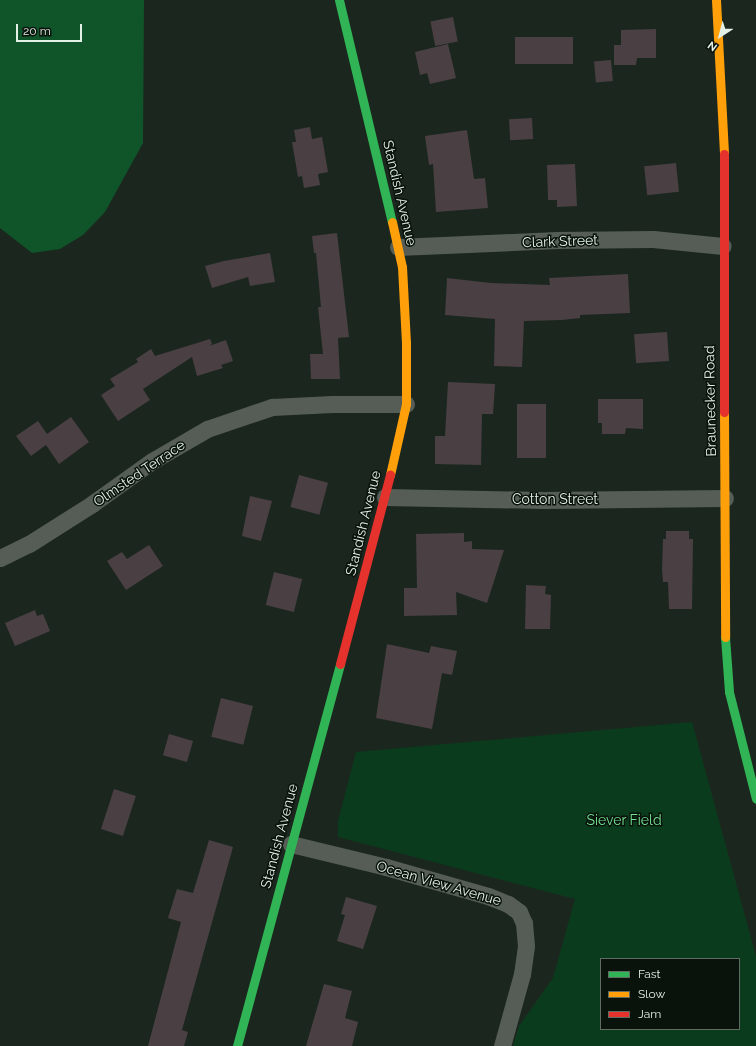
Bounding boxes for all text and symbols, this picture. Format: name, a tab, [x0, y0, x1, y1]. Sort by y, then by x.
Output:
scale bar	[18, 16, 84, 42]
north arrow	[700, 16, 740, 56]
text: 20 m	[23, 24, 51, 38]
text: N	[705, 38, 720, 54]
street label: Standish Avenue	[380, 138, 420, 248]
street label: Clark Street	[522, 231, 598, 251]
street label: Braunecker Road	[701, 345, 719, 457]
street label: Olmsted Terrace	[90, 436, 188, 510]
street label: Standish Avenue	[342, 468, 384, 578]
street label: Cotton Street	[512, 491, 598, 507]
street label: Standish Avenue	[257, 782, 301, 890]
park label: Siever Field	[586, 812, 662, 828]
street label: Ocean View Avenue	[374, 857, 504, 909]
legend	[600, 958, 740, 1030]
text: Fast	[638, 967, 661, 981]
text: Slow	[638, 987, 665, 1001]
text: Jam	[638, 1007, 661, 1021]

